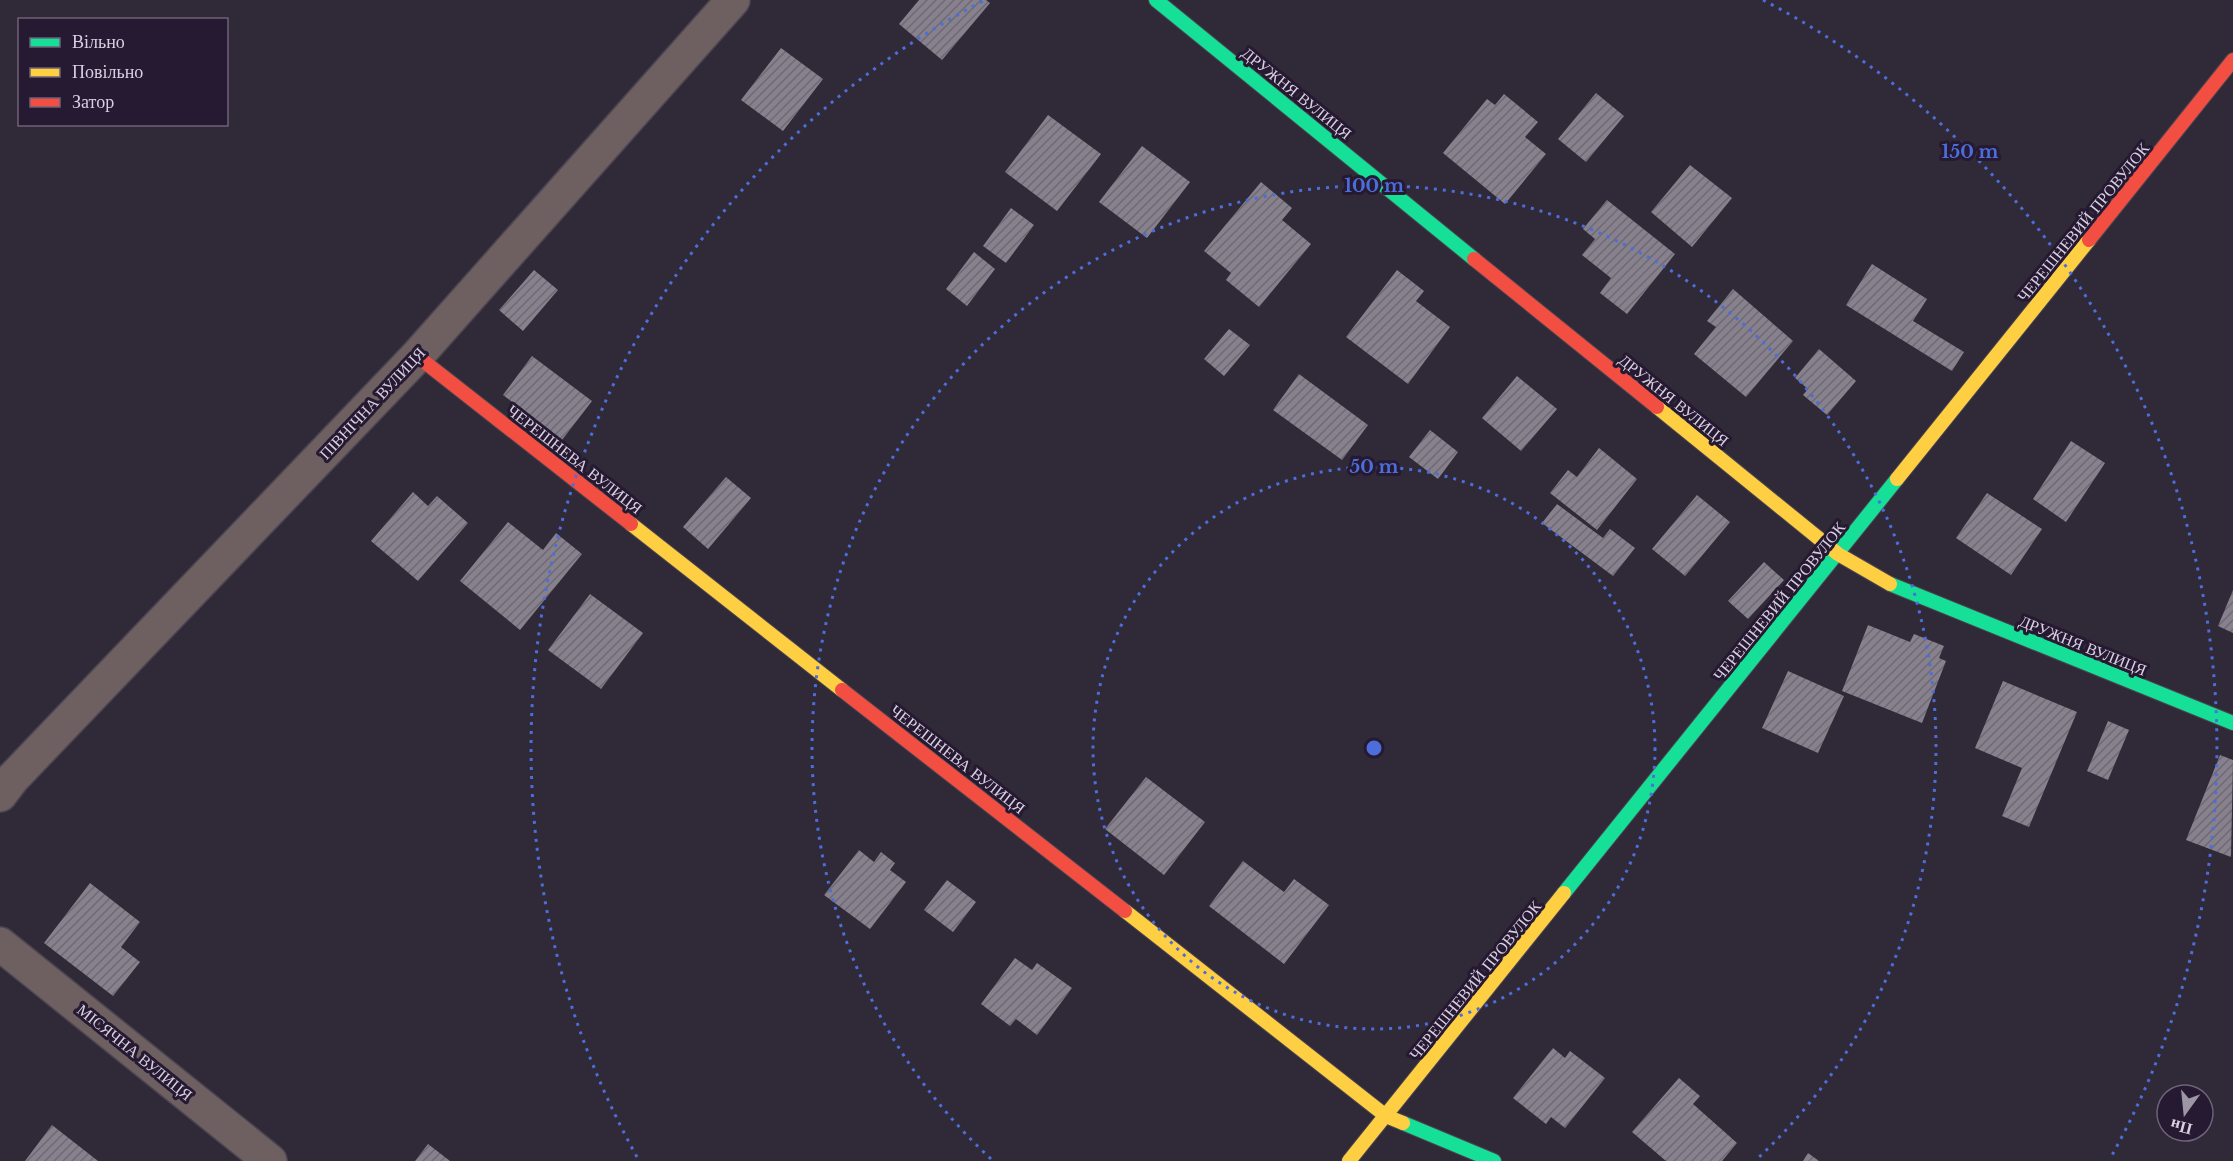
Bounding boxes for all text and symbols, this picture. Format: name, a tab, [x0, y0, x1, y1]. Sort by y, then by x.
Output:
legend	[18, 18, 228, 126]
text: Вільно	[72, 31, 125, 53]
street label: ДРУЖНЯ ВУЛИЦЯ	[1238, 43, 1356, 144]
text: Повільно	[72, 61, 143, 83]
text: Затор	[72, 91, 114, 113]
street label: ЧЕРЕШНЕВИЙ ПРОВУЛОК	[2013, 138, 2154, 306]
text: 150 m	[1942, 141, 1999, 163]
text: 100 m	[1344, 175, 1404, 197]
street label: ПІВНІЧНА ВУЛИЦЯ	[315, 343, 429, 463]
street label: ДРУЖНЯ ВУЛИЦЯ	[1615, 350, 1733, 451]
street label: ЧЕРЕШНЕВА ВУЛИЦЯ	[504, 400, 647, 518]
text: 50 m	[1350, 456, 1399, 478]
street label: ЧЕРЕШНЕВИЙ ПРОВУЛОК	[1709, 517, 1850, 685]
street label: ДРУЖНЯ ВУЛИЦЯ	[2016, 610, 2150, 680]
street label: ЧЕРЕШНЕВА ВУЛИЦЯ	[887, 700, 1030, 818]
centre of rings	[1364, 738, 1384, 758]
street label: ЧЕРЕШНЕВИЙ ПРОВУЛОК	[1405, 896, 1546, 1064]
street label: МІСЯЧНА ВУЛИЦЯ	[73, 999, 197, 1105]
north arrow	[2155, 1083, 2215, 1143]
text: Пн	[2168, 1115, 2194, 1140]

